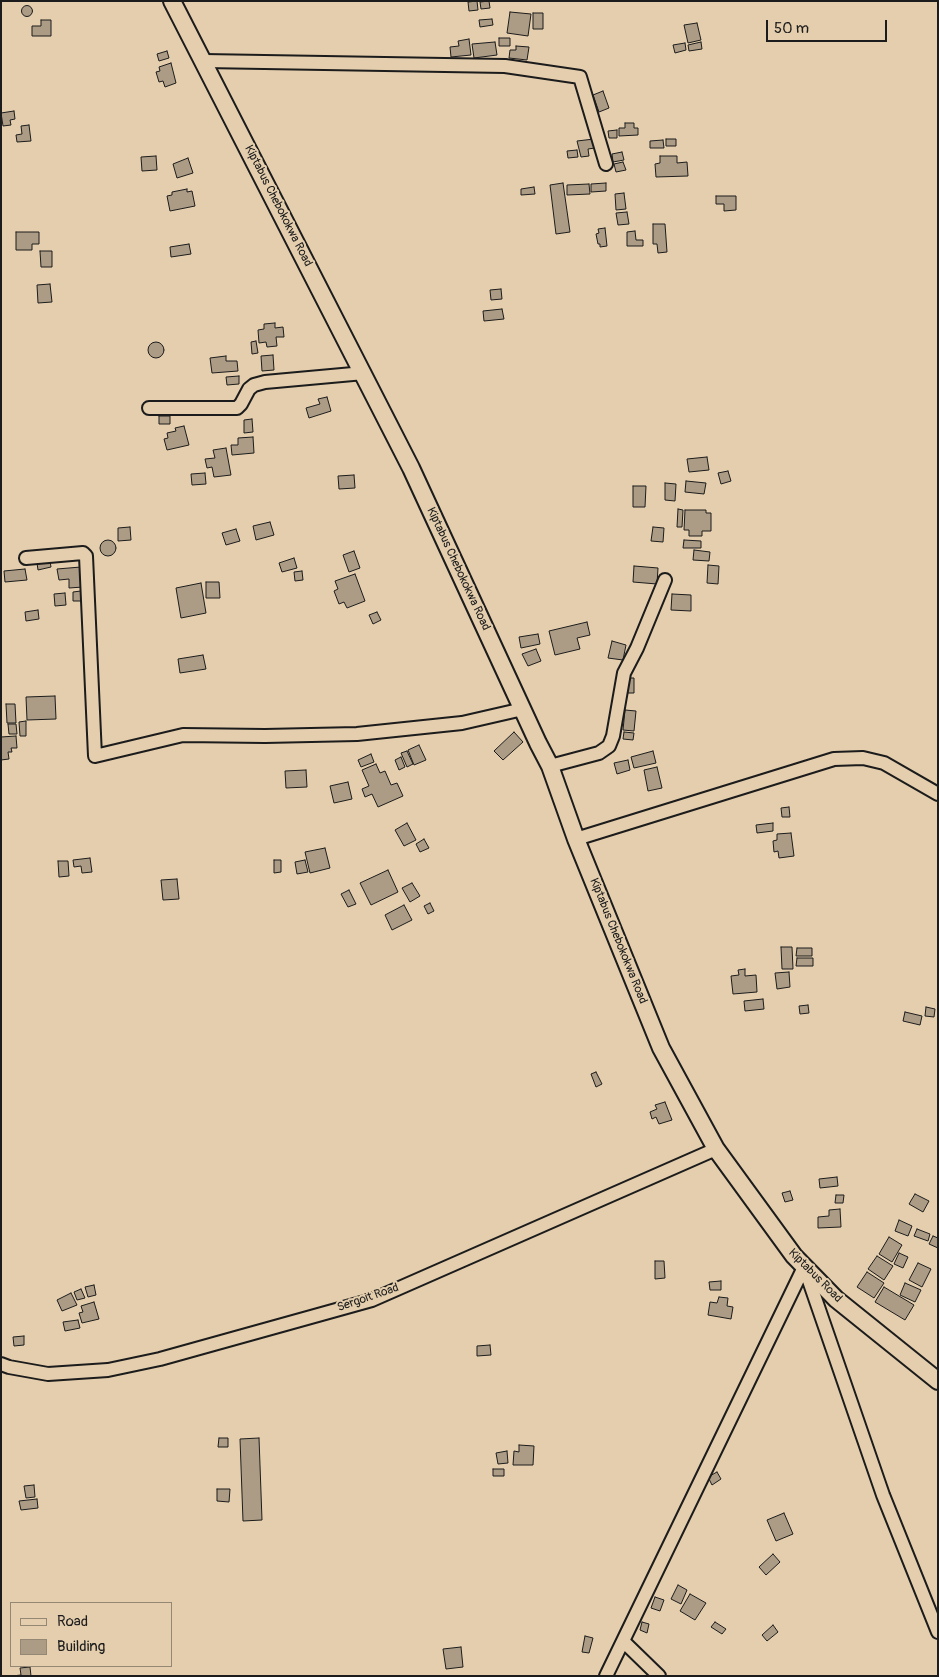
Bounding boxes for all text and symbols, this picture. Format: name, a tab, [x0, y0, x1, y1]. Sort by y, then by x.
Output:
scale bar	[769, 10, 890, 42]
text: 50 m	[774, 19, 809, 38]
street label: Kiptabus Chebokokwa Road	[241, 143, 315, 269]
street label: Kiptabus Chebokokwa Road	[423, 505, 493, 633]
street label: Kiptabus Chebokokwa Road	[586, 876, 650, 1006]
street label: Kiptabus Road	[785, 1246, 845, 1306]
street label: Sergoit Road	[335, 1281, 401, 1315]
legend	[10, 1602, 172, 1667]
text: Road	[57, 1612, 88, 1631]
text: Building	[57, 1637, 105, 1656]

